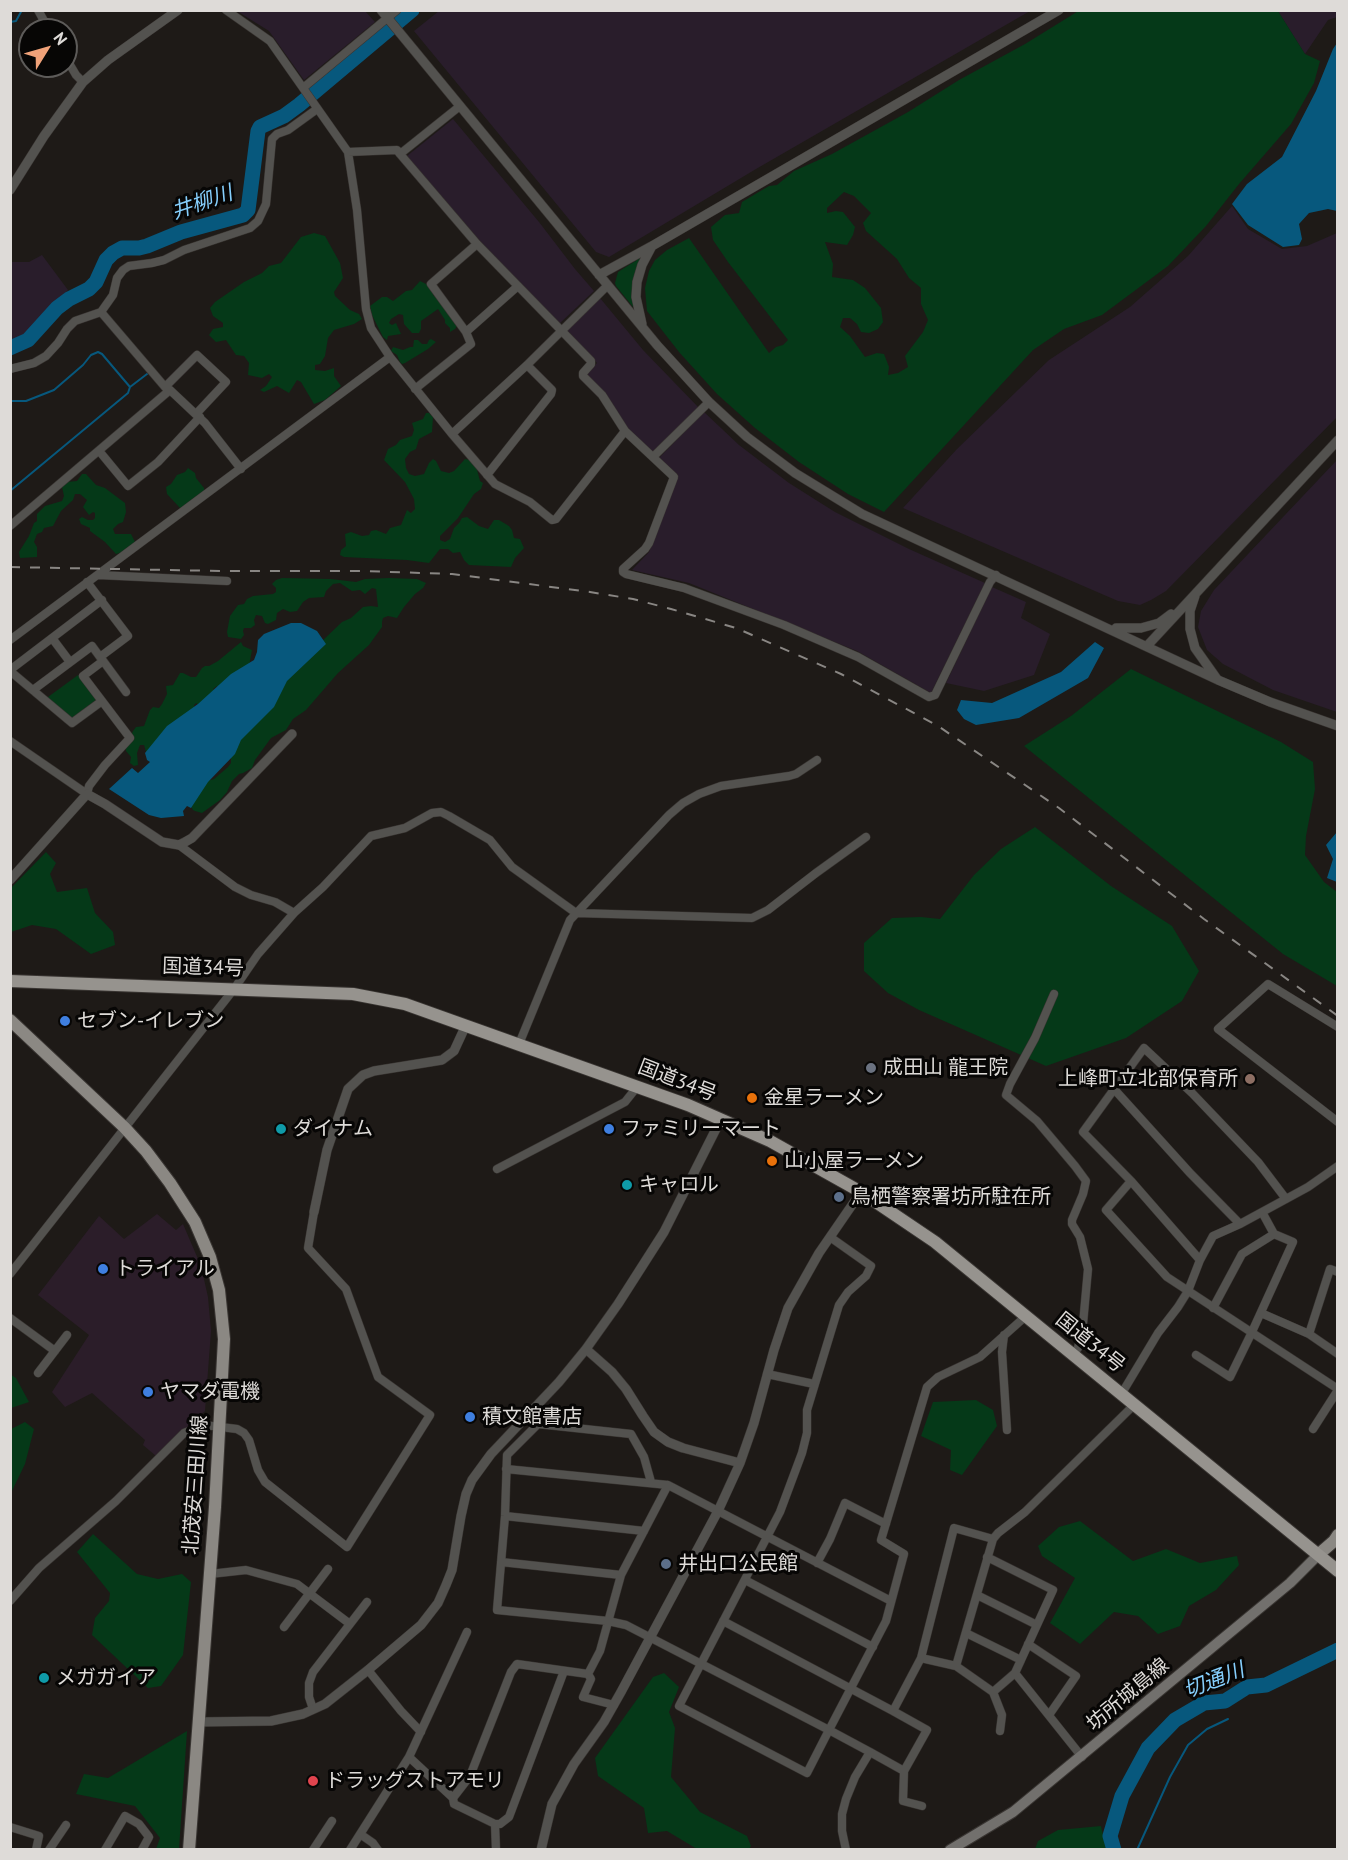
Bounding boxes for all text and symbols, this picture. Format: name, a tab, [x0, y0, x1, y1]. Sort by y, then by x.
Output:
north arrow	[18, 18, 78, 78]
text: N	[50, 28, 72, 49]
water label: 井柳川	[168, 181, 236, 225]
street label: 国道34号	[162, 955, 244, 981]
place label: セブン-イレブン	[77, 1009, 224, 1033]
marker: セブン-イレブン	[58, 1014, 72, 1028]
street label: 国道34号	[635, 1055, 719, 1107]
place label: 成田山 龍王院	[883, 1056, 1008, 1080]
marker: 成田山 龍王院	[864, 1061, 878, 1075]
place label: 上峰町立北部保育所	[1058, 1067, 1238, 1091]
marker: 上峰町立北部保育所	[1243, 1072, 1257, 1086]
place label: 金星ラーメン	[764, 1086, 884, 1110]
marker: 金星ラーメン	[745, 1091, 759, 1105]
place label: ダイナム	[293, 1117, 373, 1141]
place label: ファミリーマート	[621, 1117, 781, 1141]
marker: ダイナム	[274, 1122, 288, 1136]
marker: ファミリーマート	[602, 1122, 616, 1136]
place label: 山小屋ラーメン	[784, 1149, 924, 1173]
marker: 山小屋ラーメン	[765, 1154, 779, 1168]
place label: キャロル	[639, 1173, 719, 1197]
marker: キャロル	[620, 1178, 634, 1192]
place label: 鳥栖警察署坊所駐在所	[851, 1185, 1051, 1209]
marker: 鳥栖警察署坊所駐在所	[832, 1190, 846, 1204]
place label: トライアル	[115, 1257, 215, 1281]
marker: トライアル	[96, 1262, 110, 1276]
street label: 国道34号	[1051, 1308, 1129, 1378]
place label: ヤマダ電機	[160, 1380, 260, 1404]
marker: ヤマダ電機	[141, 1385, 155, 1399]
place label: 積文館書店	[482, 1405, 582, 1429]
marker: 積文館書店	[463, 1410, 477, 1424]
street label: 北茂安三田川線	[179, 1414, 213, 1556]
place label: 井出口公民館	[678, 1552, 798, 1576]
marker: 井出口公民館	[659, 1557, 673, 1571]
street label: 坊所城島線	[1082, 1654, 1174, 1736]
water label: 切通川	[1180, 1658, 1248, 1704]
place label: メガガイア	[56, 1666, 156, 1690]
marker: メガガイア	[37, 1671, 51, 1685]
place label: ドラッグストアモリ	[325, 1769, 505, 1793]
marker: ドラッグストアモリ	[306, 1774, 320, 1788]

